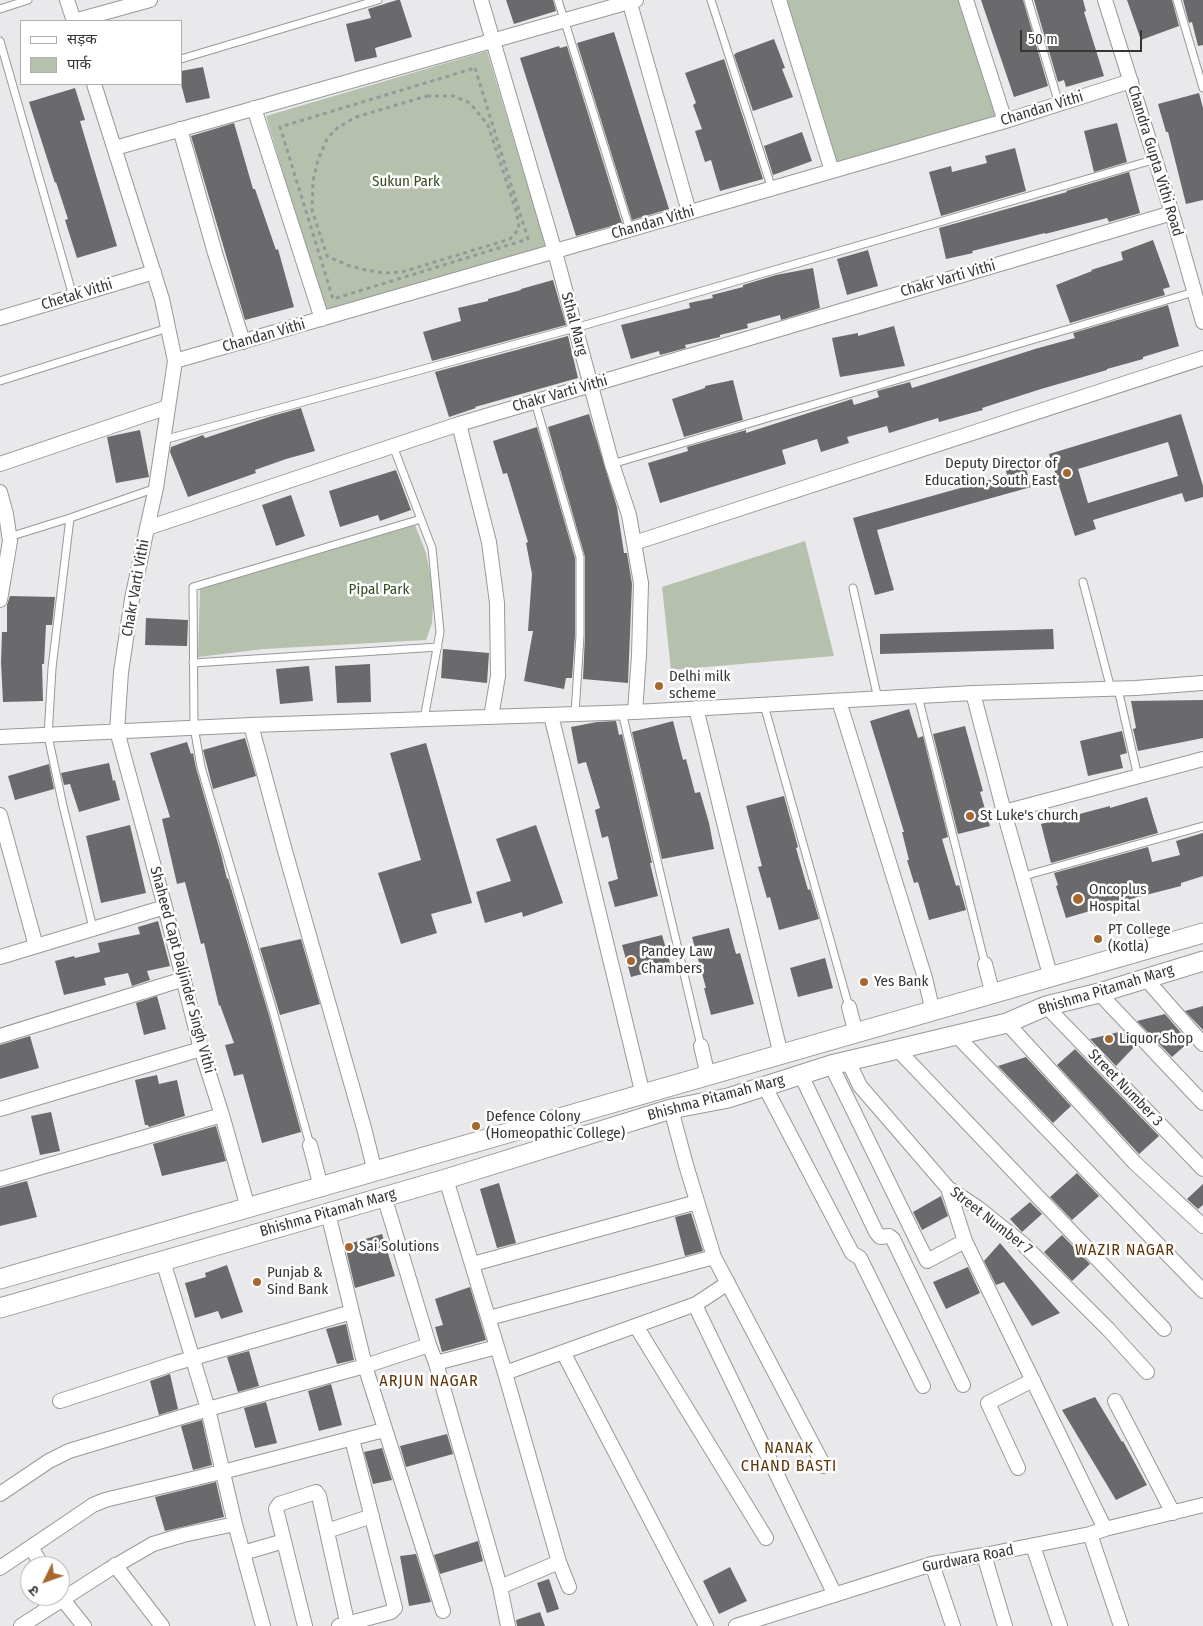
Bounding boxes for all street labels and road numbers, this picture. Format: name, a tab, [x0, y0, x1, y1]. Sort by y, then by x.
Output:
street label: Chandra Gupta Vithi Road	[1123, 83, 1187, 239]
street label: Chandan Vithi	[999, 88, 1085, 130]
street label: Chandan Vithi	[609, 203, 697, 243]
street label: Chakr Varti Vithi	[898, 257, 998, 301]
street label: Chetak Vithi	[39, 276, 115, 314]
street label: Sthal Marg	[557, 290, 591, 358]
street label: Chandan Vithi	[220, 316, 308, 356]
street label: Chakr Varti Vithi	[510, 372, 610, 416]
street label: Chakr Varti Vithi	[119, 538, 153, 638]
street label: Shaheed Capt Daljinder Singh Vithi	[146, 865, 218, 1075]
street label: Bhishma Pitamah Marg	[1036, 961, 1176, 1019]
street label: Street Number 3	[1084, 1046, 1166, 1130]
street label: Bhishma Pitamah Marg	[646, 1071, 786, 1125]
street label: Street Number 7	[946, 1183, 1036, 1259]
street label: Bhishma Pitamah Marg	[258, 1185, 398, 1241]
street label: Gurdwara Road	[921, 1541, 1015, 1577]

